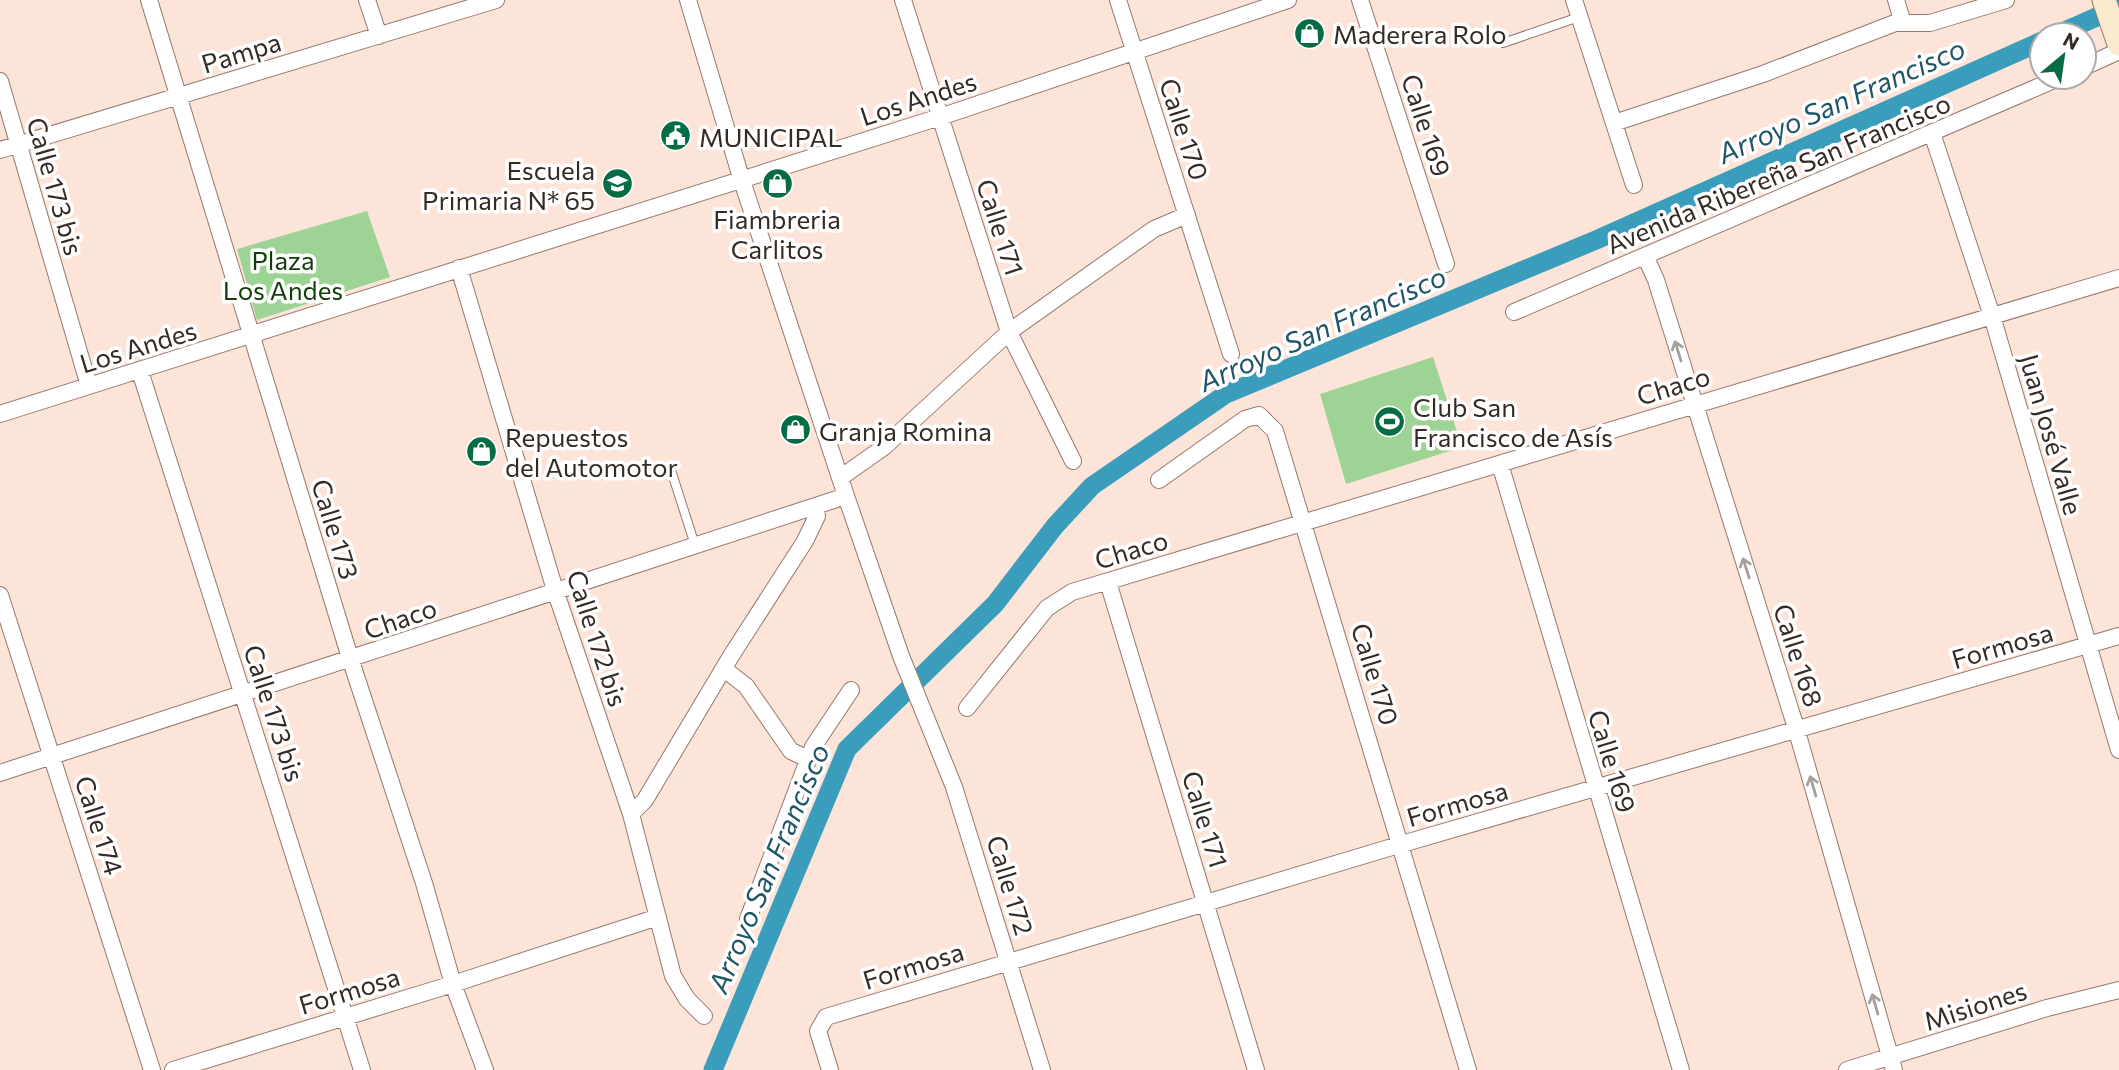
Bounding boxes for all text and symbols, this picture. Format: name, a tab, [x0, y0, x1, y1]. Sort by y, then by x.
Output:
shop icon: Maderera Rolo	[1293, 16, 1327, 50]
place label: Maderera Rolo	[1333, 18, 1507, 49]
north arrow	[2028, 21, 2098, 91]
street label: Pampa	[197, 25, 285, 79]
text: N	[2060, 27, 2083, 54]
water label: Arroyo San Francisco	[1711, 30, 1970, 170]
street label: Los Andes	[856, 65, 980, 131]
street label: Calle 169	[1396, 70, 1458, 180]
street label: Calle 170	[1154, 74, 1216, 184]
street label: Avenida Ribereña San Francisco	[1601, 86, 1955, 260]
street label: Calle 173 bis	[22, 114, 90, 258]
public building icon: MUNICIPAL	[659, 119, 693, 153]
place label: MUNICIPAL	[699, 121, 842, 152]
place label: Escuela Primaria N* 65	[422, 154, 595, 215]
shop icon: Fiambreria Carlitos	[760, 166, 794, 200]
school or university icon: Escuela Primaria N* 65	[601, 167, 635, 201]
street label: Calle 171	[971, 175, 1031, 279]
place label: Fiambreria Carlitos	[713, 203, 841, 264]
park label: Plaza Los Andes	[223, 244, 343, 305]
water label: Arroyo San Francisco	[1192, 258, 1451, 398]
street label: Los Andes	[76, 314, 200, 378]
one-way arrow	[1670, 340, 1683, 362]
street label: Juan José Valle	[2014, 350, 2090, 518]
street label: Chaco	[1633, 359, 1713, 411]
place label: Club San Francisco de Asís	[1413, 391, 1613, 452]
sports icon: Club San Francisco de Asís	[1373, 404, 1407, 438]
shop icon: Granja Romina	[779, 413, 813, 447]
place label: Granja Romina	[819, 415, 992, 446]
place label: Repuestos del Automotor	[505, 421, 678, 482]
shop icon: Repuestos del Automotor	[465, 434, 499, 468]
street label: Calle 173	[306, 475, 366, 583]
street label: Chaco	[1091, 523, 1171, 575]
one-way arrow	[1738, 558, 1751, 580]
street label: Calle 172 bis	[561, 566, 635, 710]
street label: Chaco	[360, 591, 440, 645]
street label: Calle 168	[1768, 600, 1830, 710]
street label: Formosa	[1948, 616, 2056, 674]
street label: Calle 170	[1346, 619, 1406, 729]
street label: Calle 173 bis	[238, 641, 312, 785]
street label: Calle 169	[1583, 706, 1643, 816]
water label: Arroyo San Francisco	[700, 738, 836, 999]
street label: Calle 171	[1177, 767, 1235, 871]
street label: Calle 174	[69, 772, 131, 878]
street label: Formosa	[1403, 774, 1511, 832]
one-way arrow	[1805, 775, 1818, 797]
street label: Calle 172	[981, 831, 1041, 939]
street label: Formosa	[859, 935, 967, 995]
street label: Formosa	[295, 960, 403, 1020]
street label: Misiones	[1920, 974, 2030, 1036]
one-way arrow	[1868, 994, 1881, 1016]

